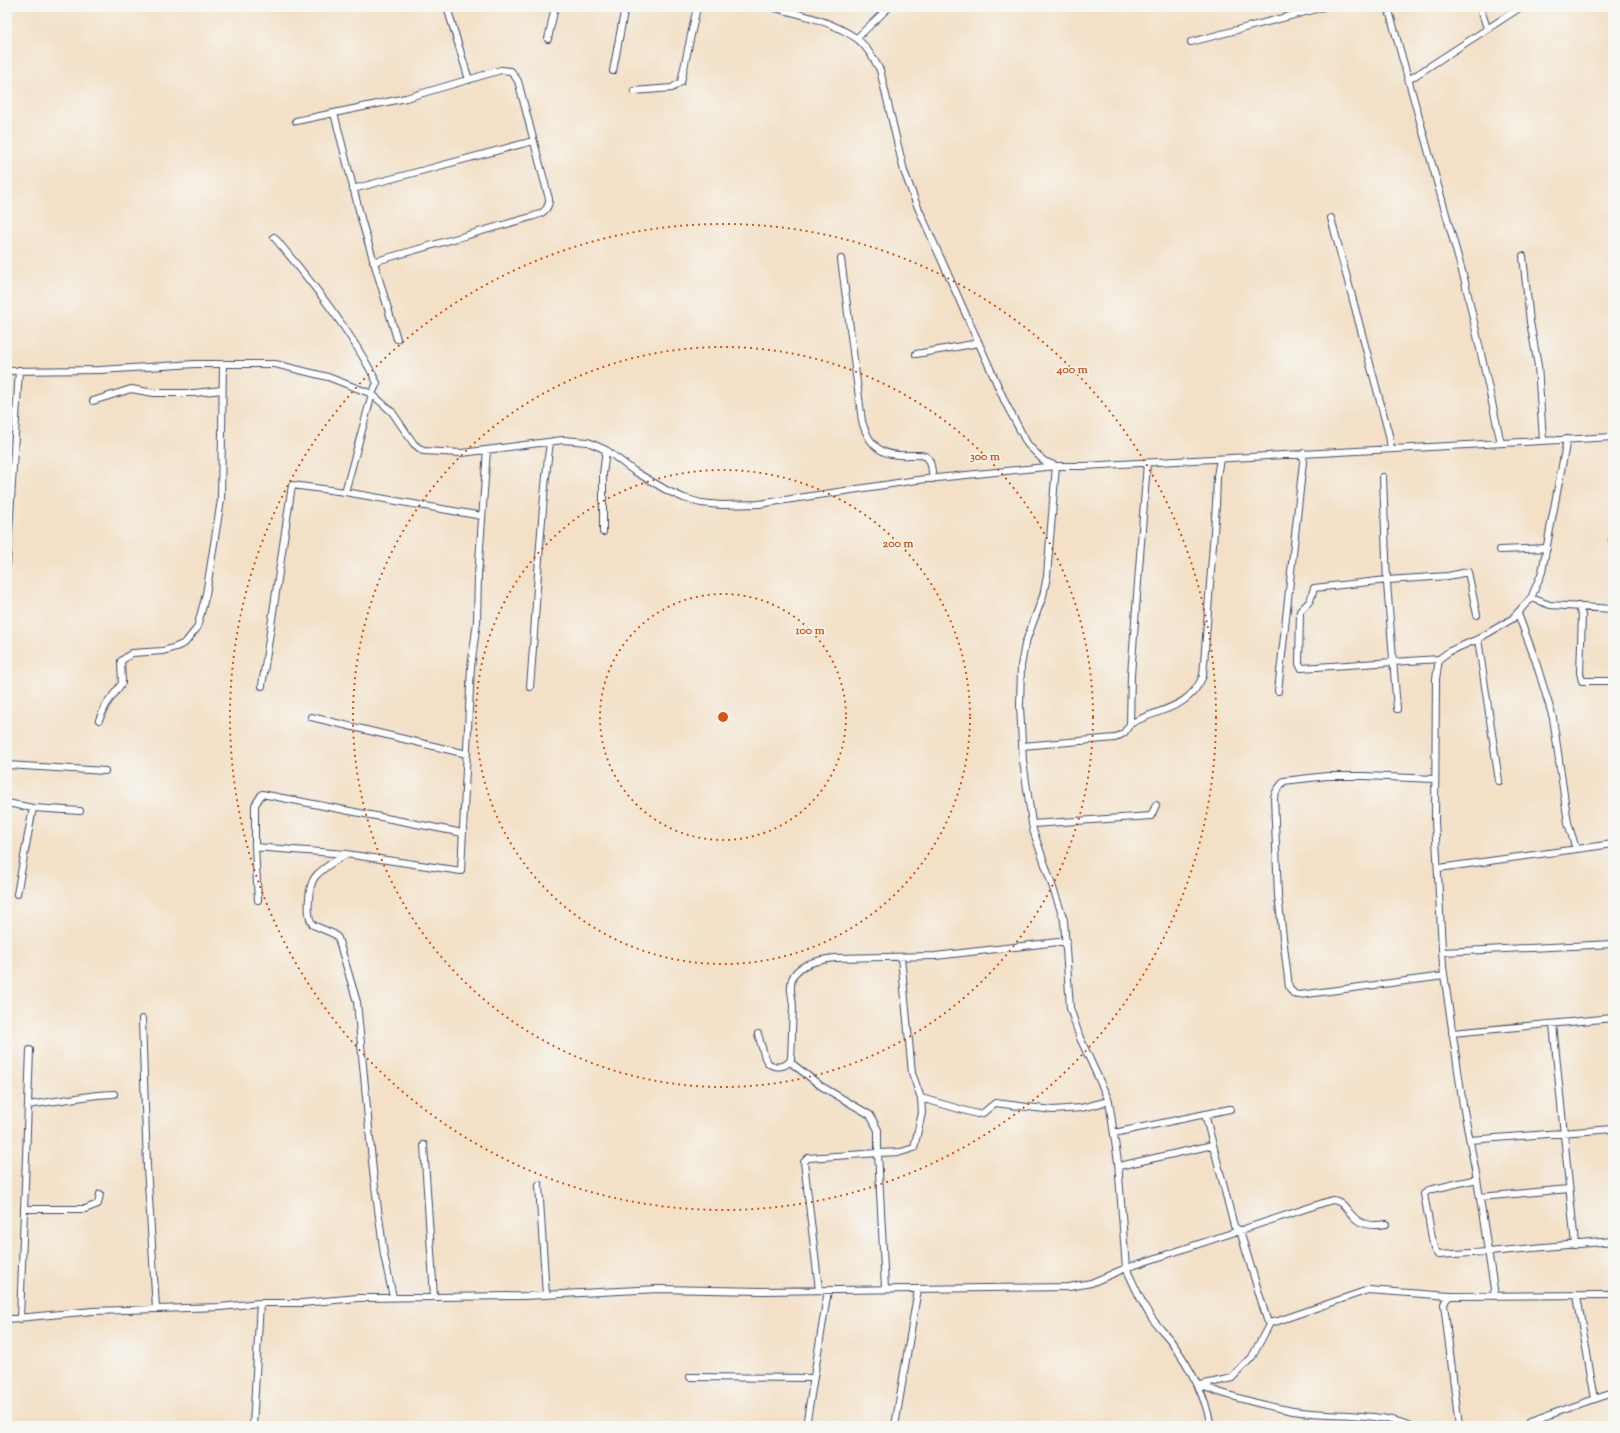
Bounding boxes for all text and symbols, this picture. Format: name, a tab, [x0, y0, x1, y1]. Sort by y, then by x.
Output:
text: 400 m	[1055, 361, 1088, 379]
text: 300 m	[970, 448, 1000, 466]
text: 200 m	[883, 535, 913, 553]
text: 100 m	[794, 622, 825, 640]
centre of rings	[716, 710, 730, 724]

